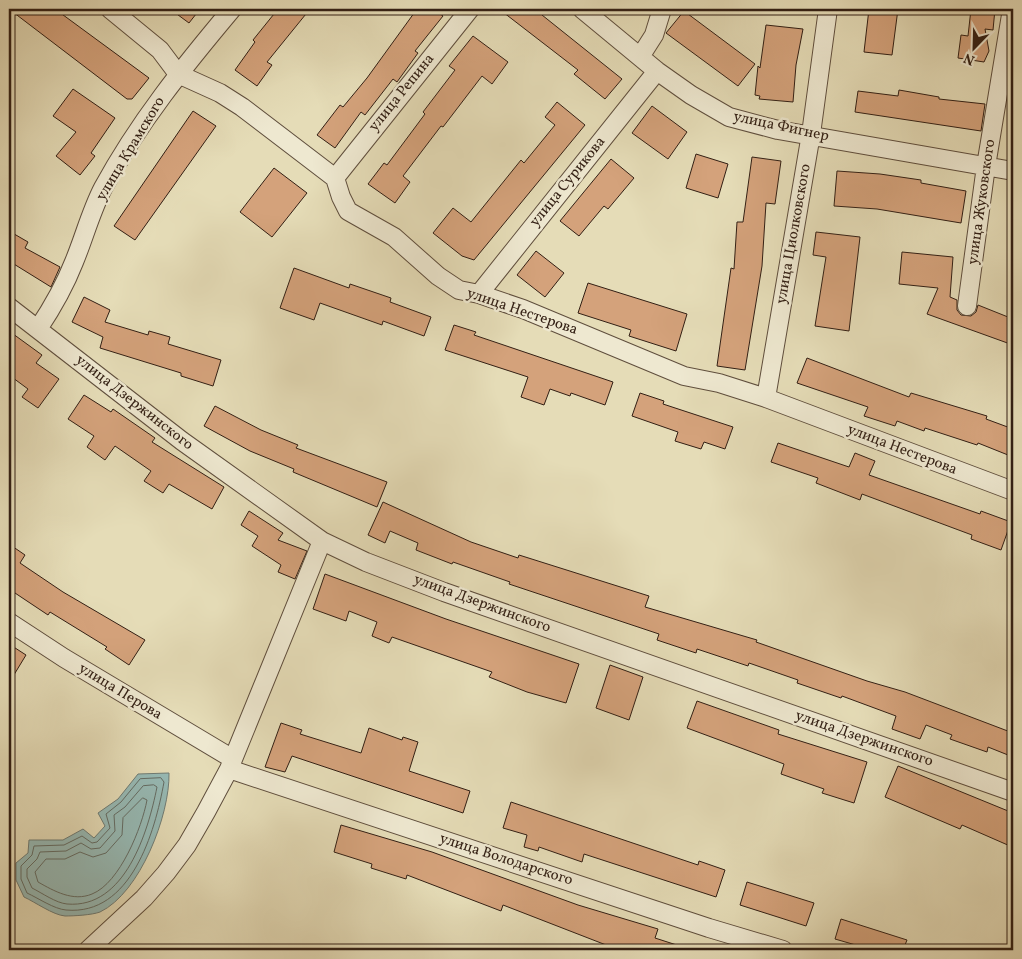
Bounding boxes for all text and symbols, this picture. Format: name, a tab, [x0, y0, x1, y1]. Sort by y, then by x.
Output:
north arrow	[950, 22, 1000, 72]
text: N	[961, 48, 978, 69]
street label: улица Репина	[364, 50, 440, 136]
street label: улица Крамского	[92, 93, 170, 205]
street label: улица Фигнер	[731, 107, 831, 147]
street label: улица Сурикова	[525, 132, 611, 232]
street label: улица Жуковского	[963, 138, 1001, 266]
street label: улица Циолковского	[771, 162, 817, 306]
street label: улица Нестерова	[464, 283, 580, 341]
street label: улица Дзержинского	[71, 350, 197, 456]
street label: улица Нестерова	[844, 419, 960, 481]
street label: улица Дзержинского	[410, 569, 554, 639]
street label: улица Перова	[74, 659, 166, 725]
street label: улица Дзержинского	[792, 706, 936, 772]
street label: улица Володарского	[437, 829, 575, 891]

